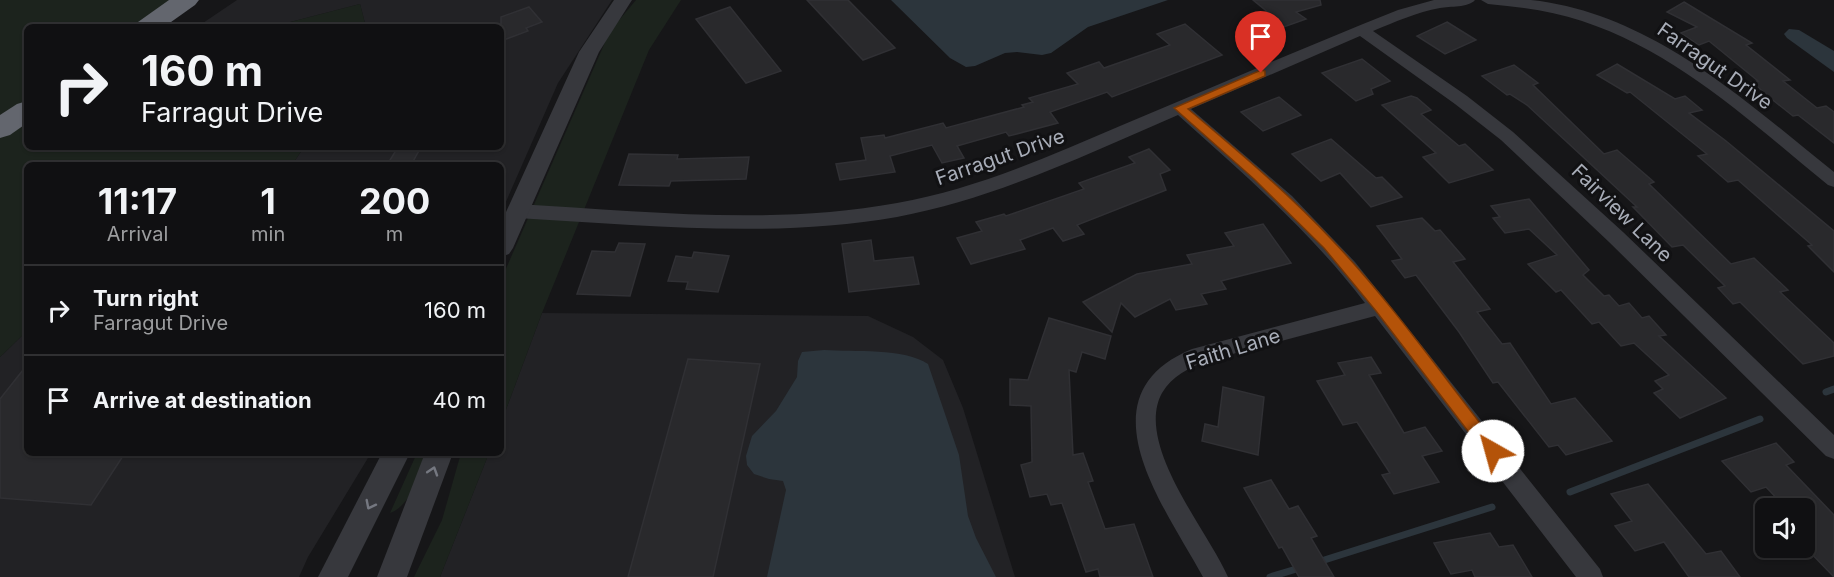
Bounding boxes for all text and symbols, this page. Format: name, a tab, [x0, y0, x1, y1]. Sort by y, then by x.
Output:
pin	[1235, 11, 1286, 73]
street label: Farragut Drive	[1653, 17, 1777, 115]
icon: arrive	[1244, 20, 1277, 53]
text: 160 m	[141, 45, 263, 96]
icon: right	[42, 48, 120, 126]
text: Farragut Drive	[141, 96, 323, 129]
street label: Farragut Drive	[932, 124, 1068, 190]
street label: Fairview Lane	[1567, 159, 1677, 267]
text: 11:17	[98, 179, 177, 223]
text: 1	[260, 179, 276, 223]
text: 200	[359, 179, 430, 223]
text: Arrival	[107, 222, 168, 246]
text: min	[251, 222, 285, 246]
text: m	[386, 222, 403, 246]
text: Turn right	[93, 285, 199, 311]
icon: right	[42, 294, 75, 327]
text: 160 m	[424, 297, 486, 323]
text: Farragut Drive	[93, 311, 228, 335]
street label: Faith Lane	[1183, 323, 1283, 375]
icon: arrive	[42, 384, 75, 417]
text: Arrive at destination	[93, 387, 312, 413]
text: 40 m	[432, 387, 486, 413]
position arrow	[1461, 419, 1525, 483]
one-way arrow	[426, 466, 438, 477]
map controls	[1755, 498, 1815, 558]
button: sound	[1755, 498, 1815, 558]
one-way arrow	[366, 499, 377, 509]

